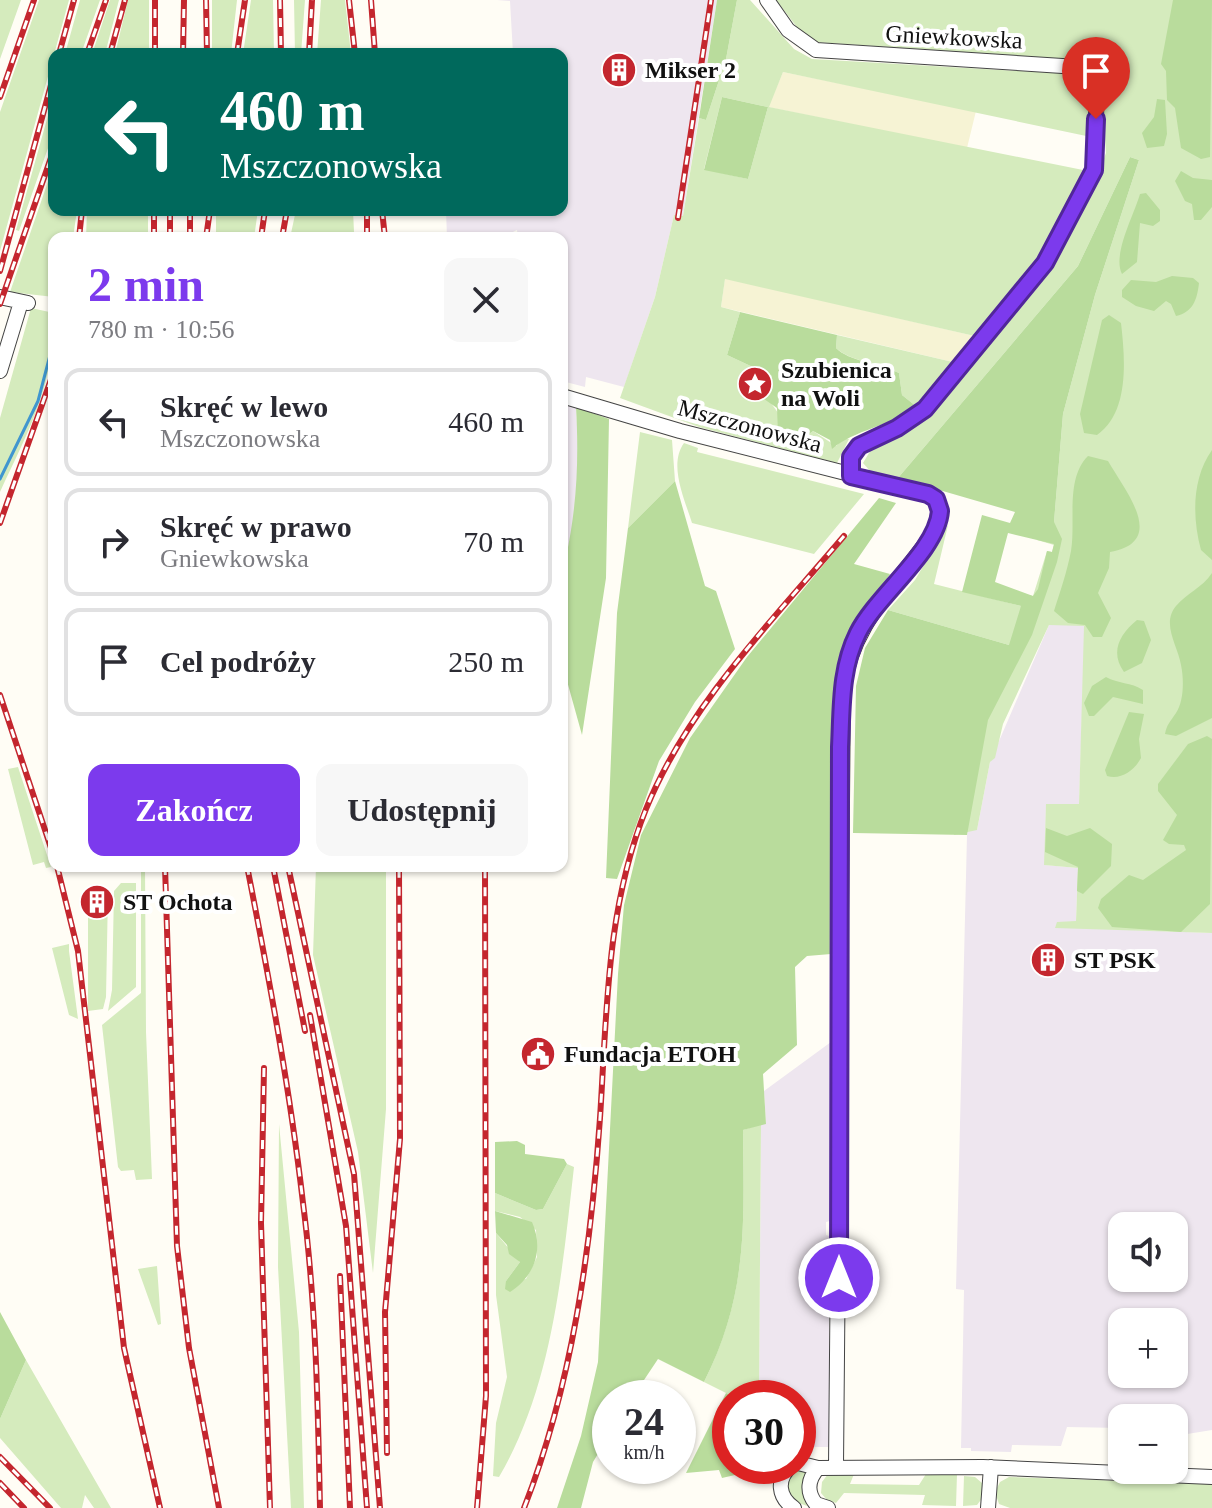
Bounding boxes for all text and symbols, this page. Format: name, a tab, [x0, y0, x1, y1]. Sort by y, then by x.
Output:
street label: Gniewkowska	[885, 20, 1024, 54]
pin	[1062, 37, 1130, 119]
icon: arrive	[1074, 49, 1118, 93]
building icon: Mikser 2	[600, 51, 638, 89]
place label: Mikser 2	[645, 57, 736, 83]
icon: left	[88, 80, 192, 184]
text: 460 m	[220, 80, 365, 142]
text: Mszczonowska	[220, 146, 442, 186]
text: 2 min	[88, 258, 204, 311]
button: close	[444, 258, 528, 342]
text: 780 m · 10:56	[88, 315, 235, 344]
place label: Szubienica na Woli	[781, 357, 892, 411]
place icon: Szubienica na Woli	[736, 365, 774, 403]
text: Skręć w lewo	[160, 390, 328, 423]
street label: Mszczonowska	[675, 394, 825, 458]
icon: left	[92, 400, 136, 444]
text: 460 m	[448, 405, 524, 438]
text: Mszczonowska	[160, 424, 320, 453]
text: Skręć w prawo	[160, 510, 352, 543]
icon: right	[92, 520, 136, 564]
text: 70 m	[463, 525, 524, 558]
text: Gniewkowska	[160, 544, 309, 573]
icon: arrive	[92, 640, 136, 684]
text: Cel podróży	[160, 645, 316, 678]
text: 250 m	[448, 645, 524, 678]
button: Zakończ	[88, 764, 300, 856]
button: Udostępnij	[316, 764, 528, 856]
building icon: ST Ochota	[78, 883, 116, 921]
place label: ST Ochota	[123, 889, 233, 915]
building icon: ST PSK	[1029, 941, 1067, 979]
place label: ST PSK	[1074, 947, 1156, 973]
public building icon: Fundacja ETOH	[519, 1035, 557, 1073]
place label: Fundacja ETOH	[564, 1041, 737, 1067]
map controls	[1108, 1212, 1188, 1484]
button: sound	[1108, 1212, 1188, 1292]
position arrow	[797, 1236, 881, 1320]
button: +	[1108, 1308, 1188, 1388]
speed limit sign: 30	[712, 1380, 816, 1484]
text: 24	[624, 1399, 664, 1444]
button: −	[1108, 1404, 1188, 1484]
text: km/h	[623, 1441, 665, 1463]

